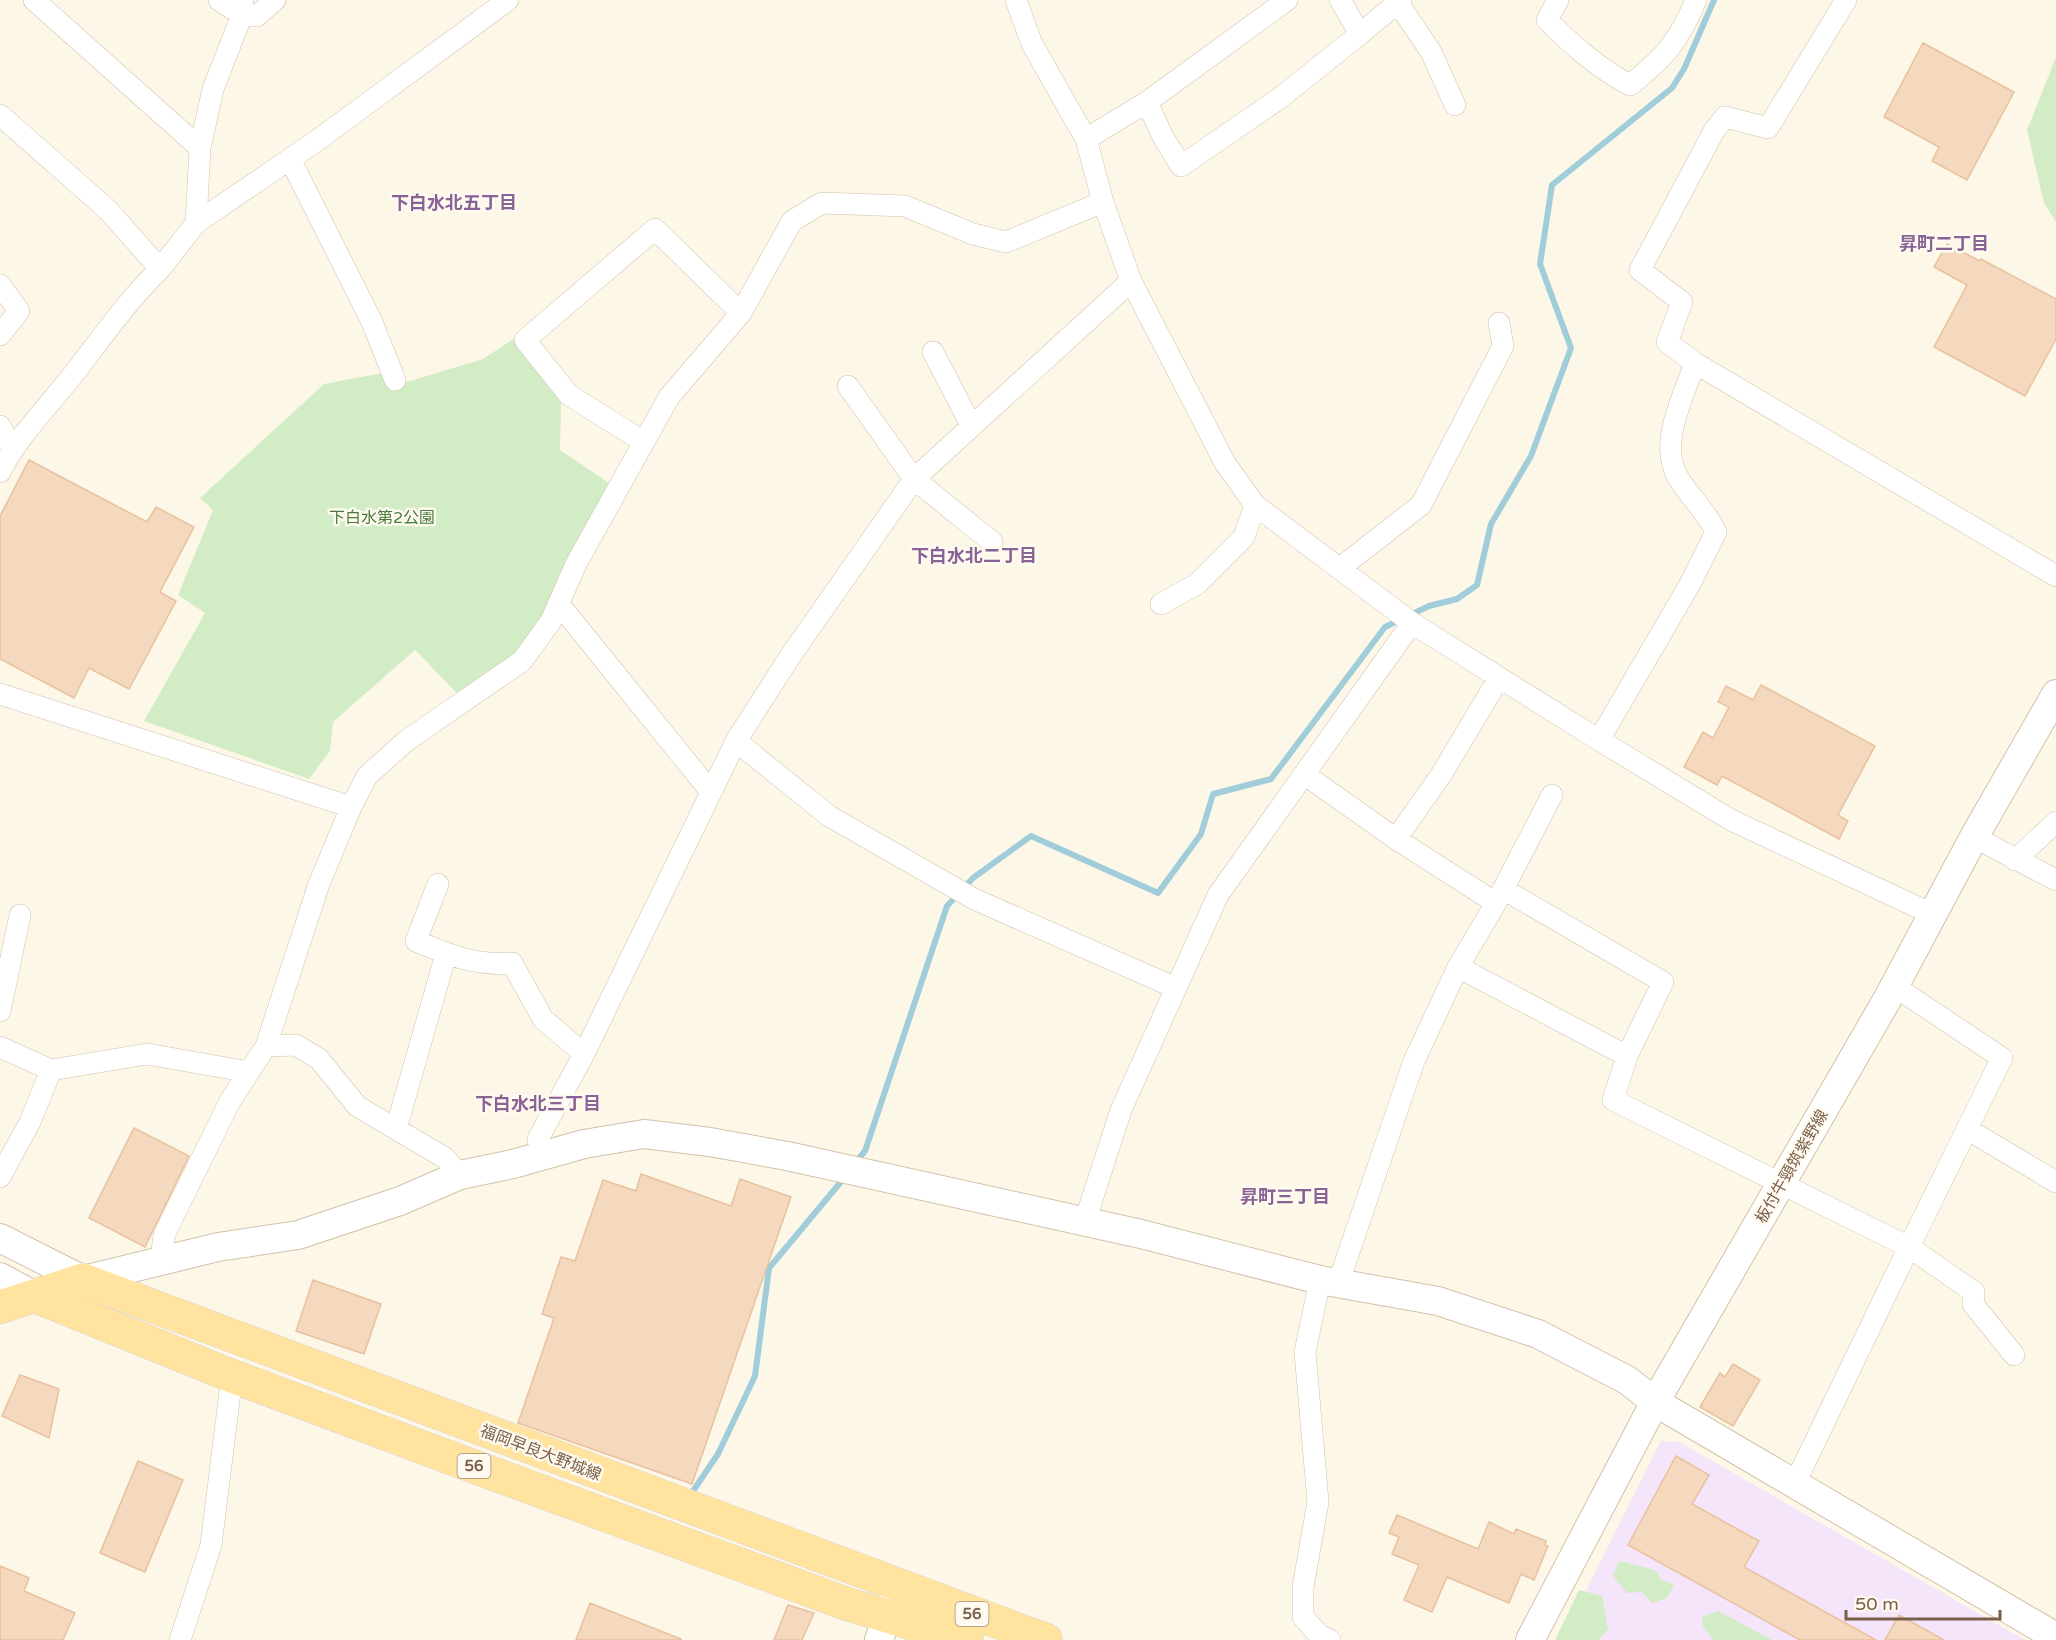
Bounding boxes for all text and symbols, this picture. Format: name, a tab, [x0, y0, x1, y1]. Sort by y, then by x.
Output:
district label: 下白水北五丁目	[391, 192, 517, 214]
district label: 昇町二丁目	[1899, 233, 1989, 255]
park label: 下白水第2公園	[329, 508, 435, 528]
district label: 下白水北二丁目	[911, 545, 1037, 567]
district label: 下白水北三丁目	[475, 1093, 601, 1115]
street label: 板付牛頸筑紫野線	[1751, 1106, 1833, 1227]
district label: 昇町三丁目	[1240, 1186, 1330, 1208]
street label: 福岡早良大野城線	[477, 1421, 604, 1485]
road number: 56	[458, 1454, 490, 1478]
scale bar	[1846, 1583, 2000, 1621]
text: 50 m	[1855, 1593, 1899, 1615]
road number: 56	[956, 1602, 988, 1626]

